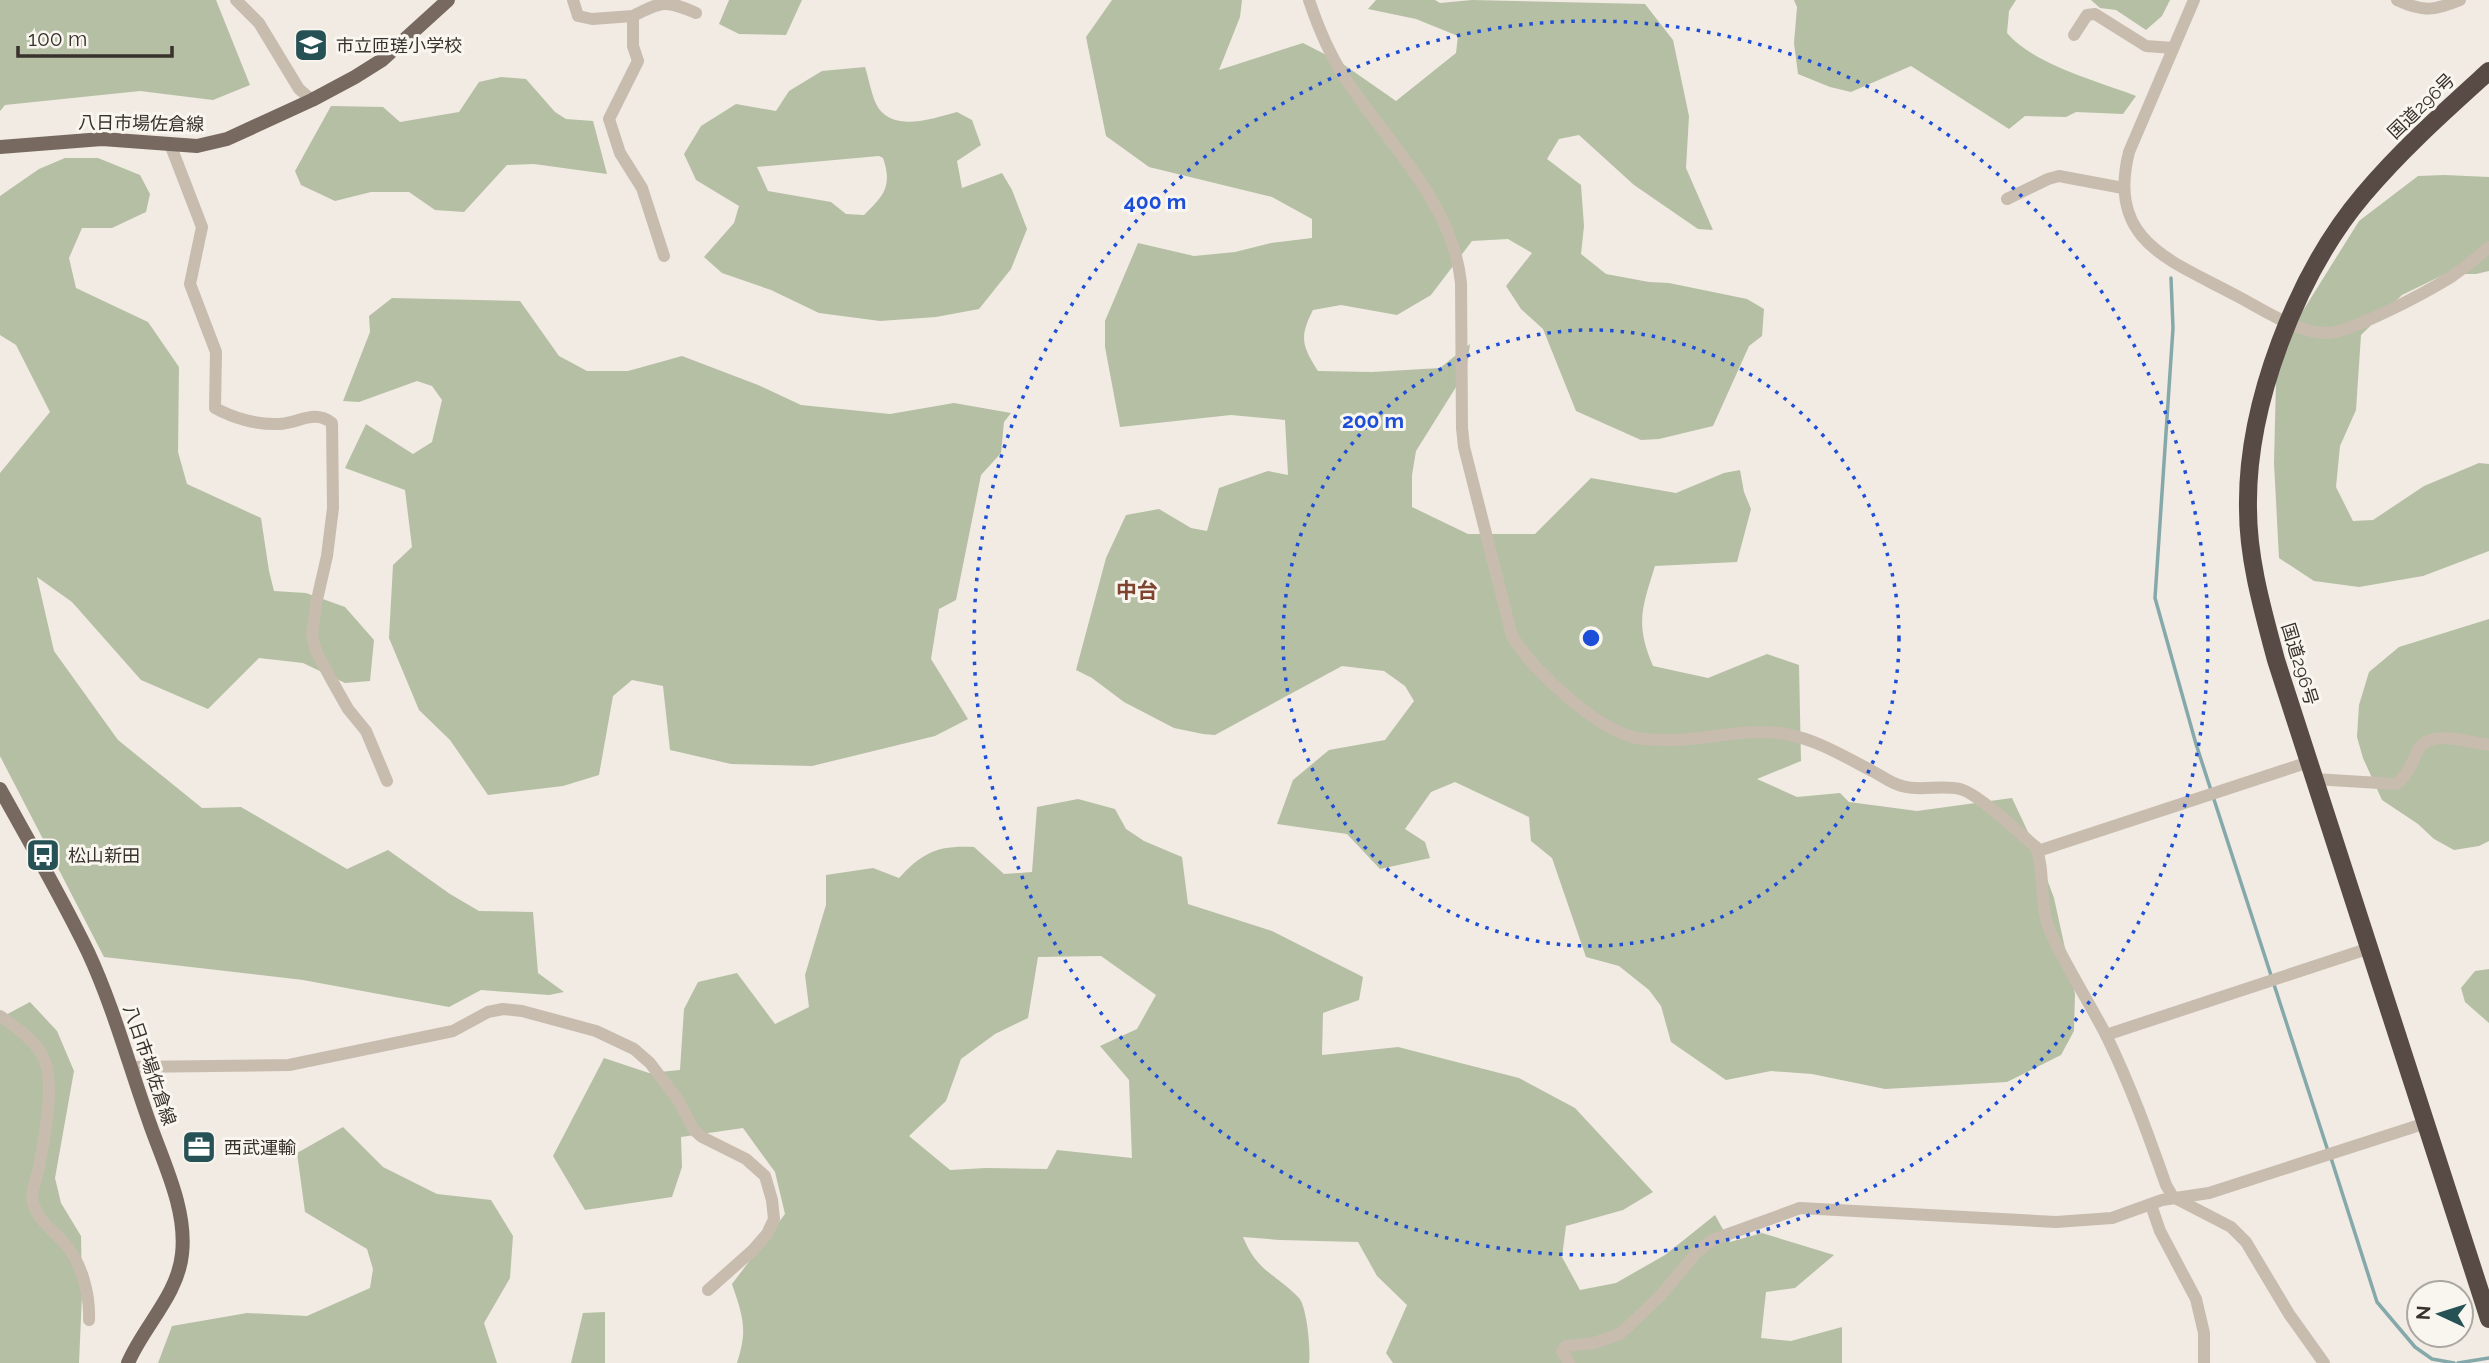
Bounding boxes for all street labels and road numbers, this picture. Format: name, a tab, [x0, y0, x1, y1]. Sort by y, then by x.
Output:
street label: 国道296号	[2383, 69, 2459, 143]
street label: 八日市場佐倉線	[78, 111, 204, 135]
street label: 国道296号	[2278, 620, 2322, 708]
street label: 八日市場佐倉線	[120, 1002, 180, 1128]

